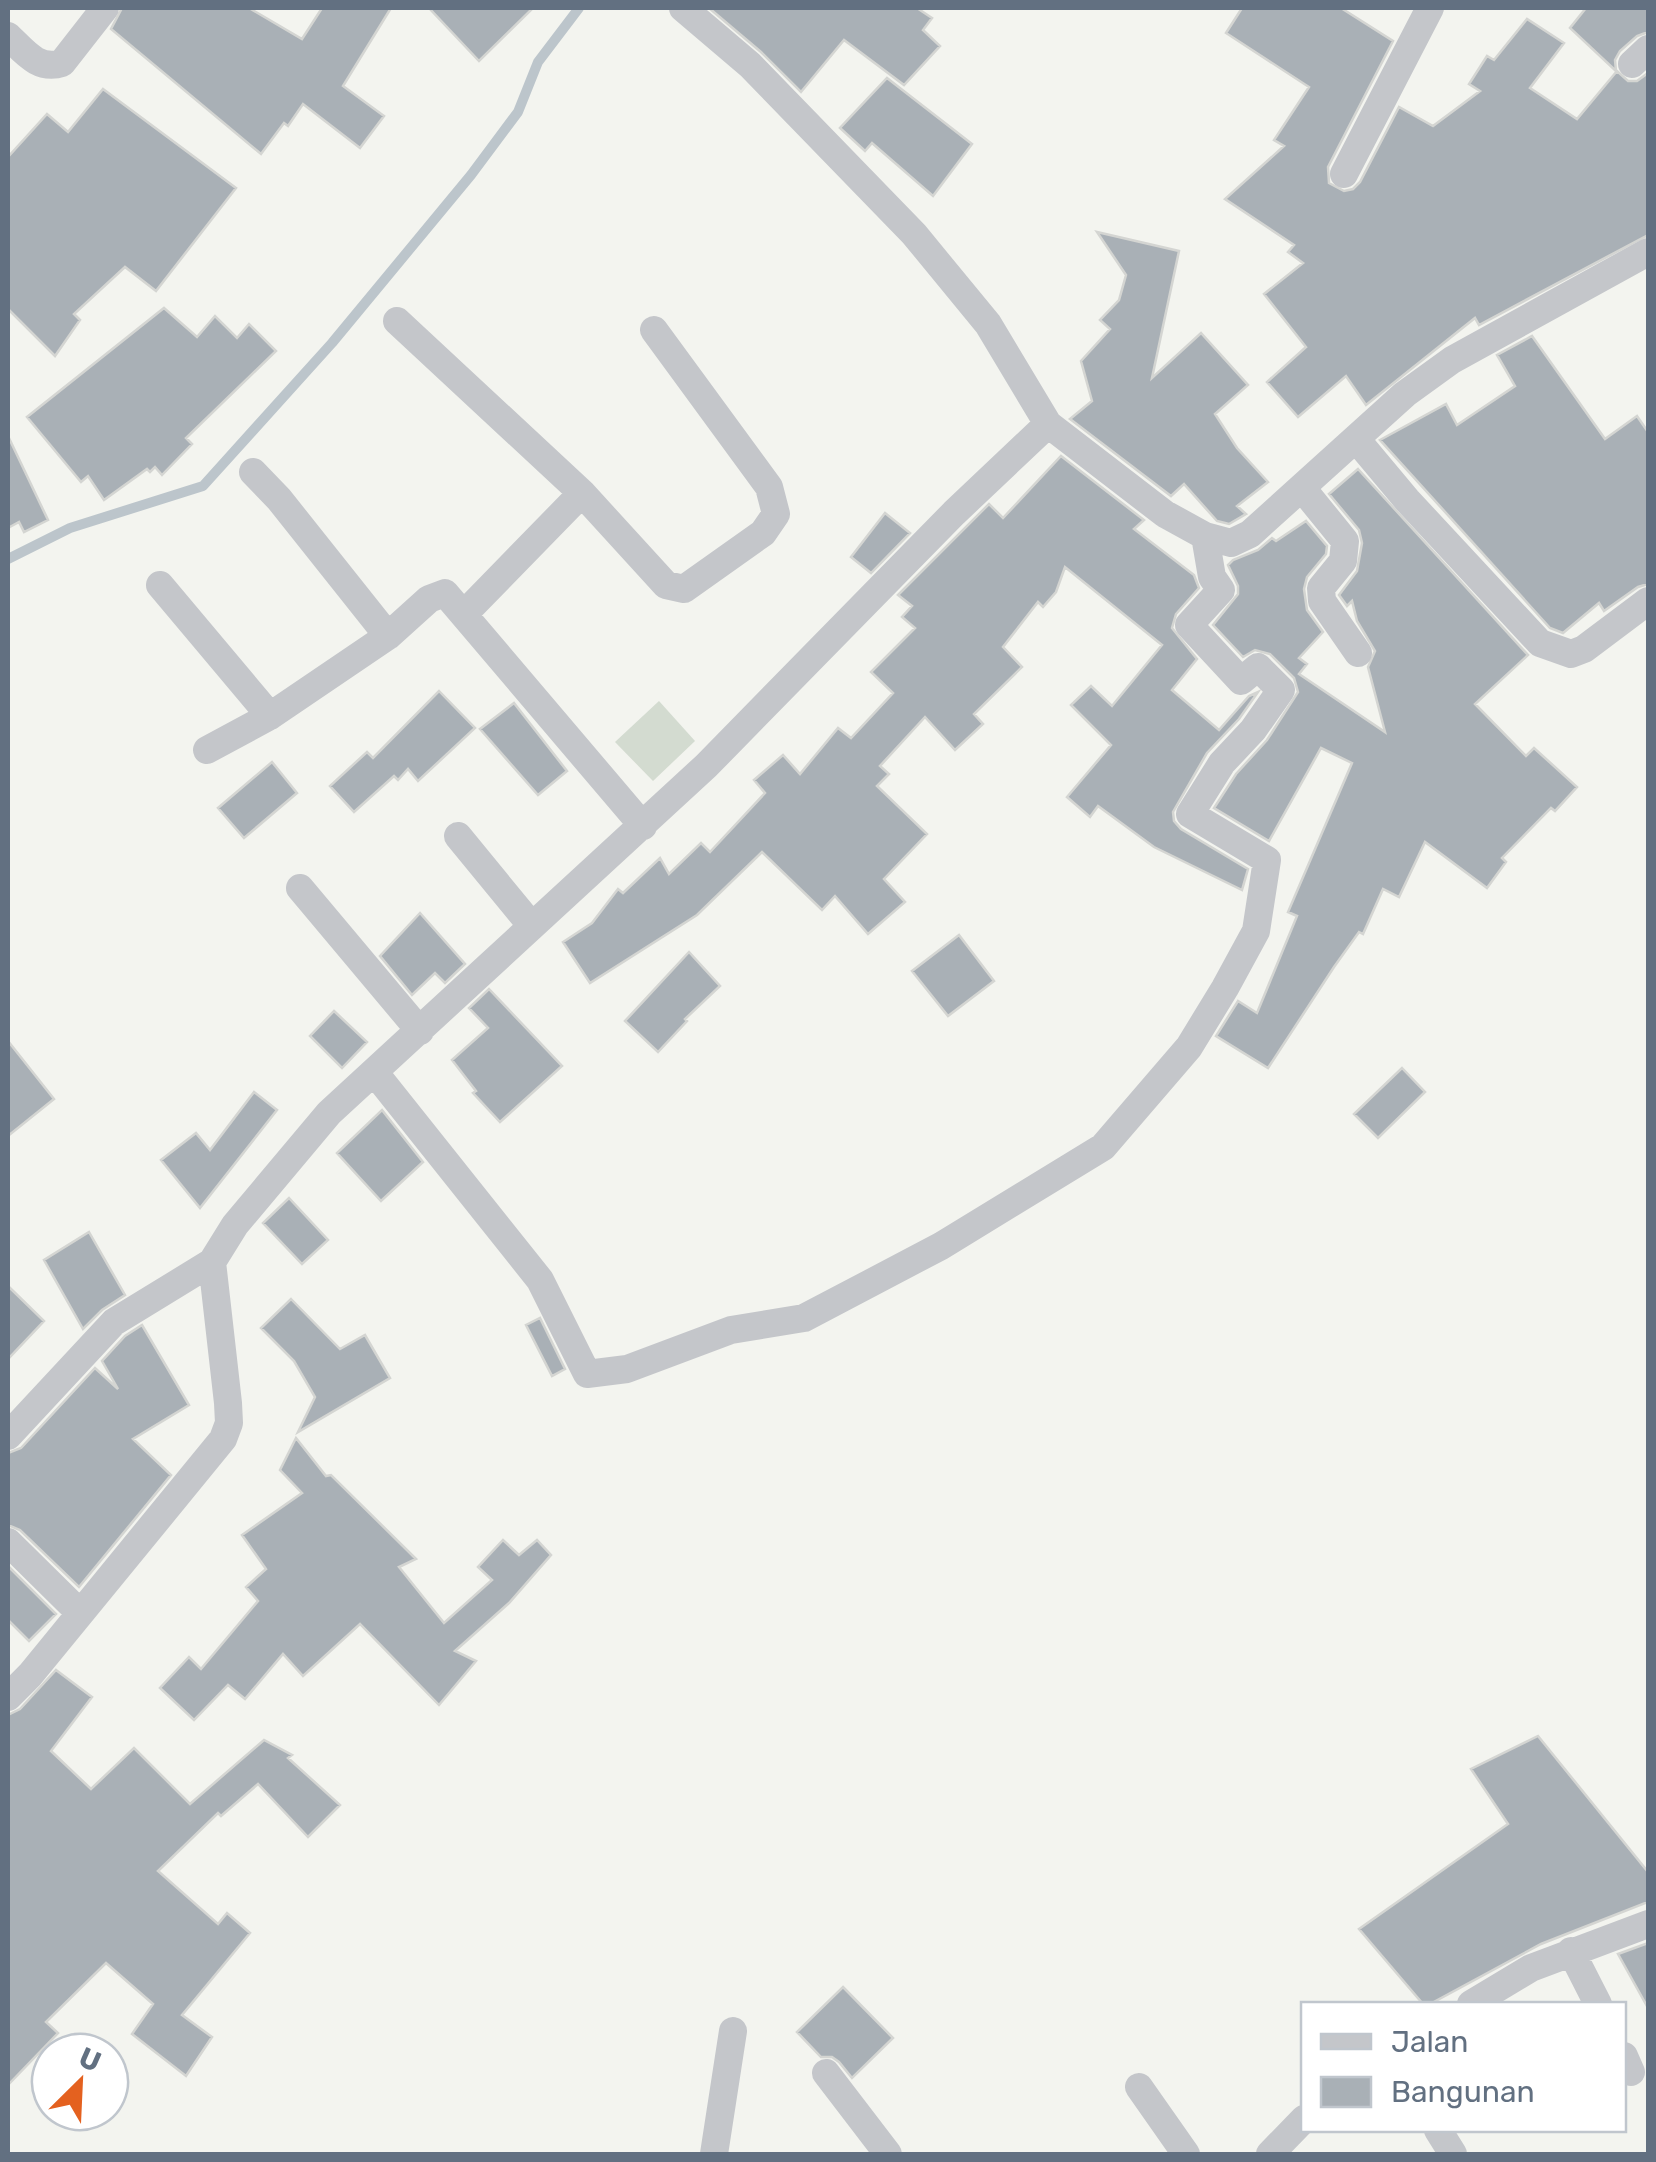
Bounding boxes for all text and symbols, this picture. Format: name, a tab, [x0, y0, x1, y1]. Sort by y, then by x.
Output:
legend	[1301, 2002, 1626, 2132]
text: Jalan	[1391, 2024, 1469, 2060]
north arrow	[30, 2032, 130, 2132]
text: U	[74, 2040, 106, 2079]
text: Bangunan	[1391, 2074, 1535, 2110]

